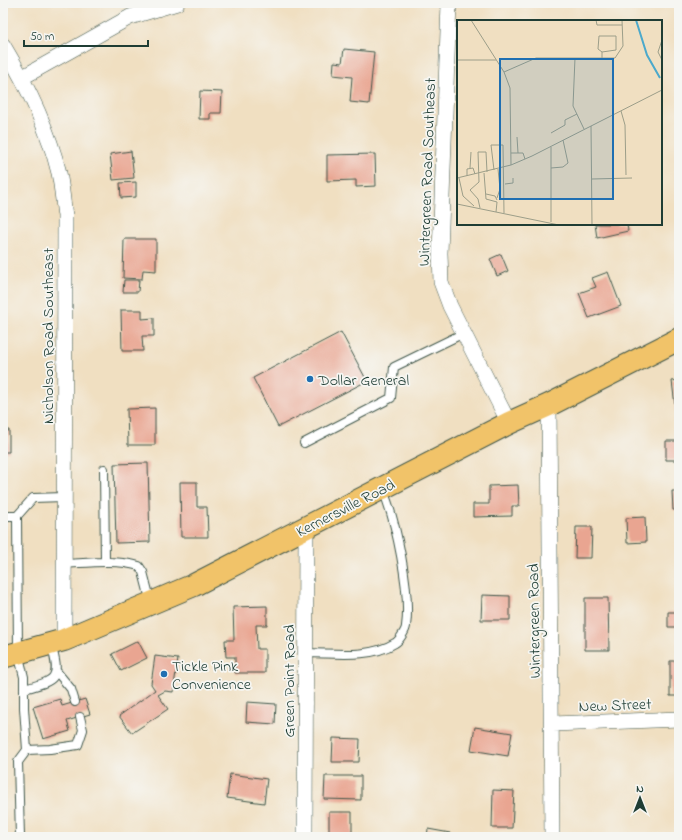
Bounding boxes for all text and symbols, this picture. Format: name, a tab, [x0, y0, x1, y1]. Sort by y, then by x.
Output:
inset map	[457, 20, 662, 225]
scale bar	[24, 22, 148, 48]
text: 50 m	[30, 28, 54, 46]
street label: Wintergreen Road Southeast	[413, 77, 443, 267]
street label: Nicholson Road Southeast	[37, 247, 61, 424]
place label: Dollar General	[317, 369, 409, 393]
marker: Dollar General	[305, 374, 315, 384]
street label: Kernersville Road	[292, 473, 400, 544]
street label: Wintergreen Road	[522, 563, 548, 678]
street label: Green Point Road	[278, 625, 302, 737]
place label: Tickle Pink Convenience	[172, 655, 252, 697]
marker: Tickle Pink Convenience	[159, 669, 169, 679]
street label: New Street	[578, 693, 652, 719]
north arrow	[620, 778, 660, 818]
text: N	[636, 781, 644, 797]

